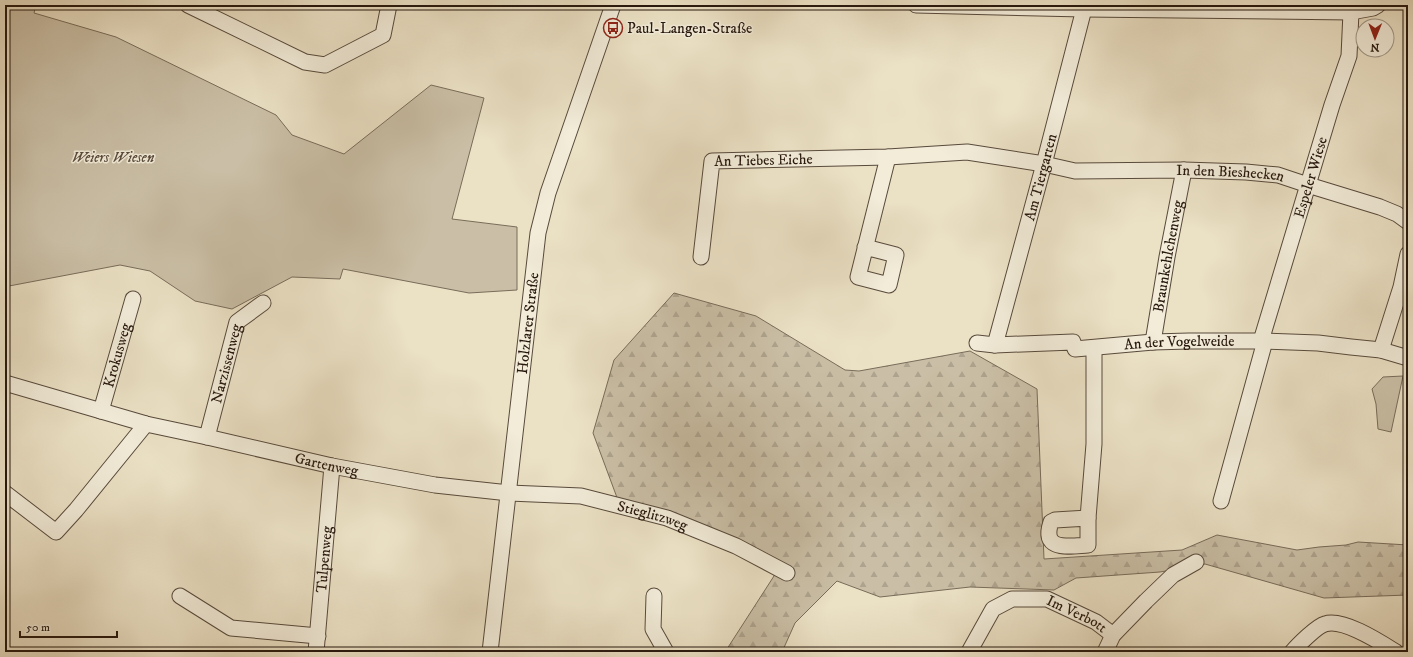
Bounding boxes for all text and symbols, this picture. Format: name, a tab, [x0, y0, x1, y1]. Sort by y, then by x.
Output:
bus stop icon: Paul-Langen-Straße	[602, 17, 624, 39]
north arrow	[1355, 18, 1395, 58]
place label: Paul-Langen-Straße	[627, 19, 752, 38]
text: N	[1370, 40, 1379, 54]
street label: Am Tiergarten	[1020, 132, 1061, 223]
street label: Espeler Wiese	[1290, 134, 1332, 220]
park label: Weiers Wiesen	[72, 148, 155, 167]
street label: An Tiebes Eiche	[714, 150, 813, 171]
street label: In den Bieshecken	[1176, 161, 1287, 187]
street label: Braunkehlchenweg	[1149, 198, 1188, 314]
street label: Holzlarer Straße	[513, 271, 543, 375]
street label: Krokusweg	[99, 320, 136, 390]
street label: Narzissenweg	[207, 321, 246, 405]
street label: An der Vogelweide	[1123, 332, 1234, 355]
street label: Gartenweg	[293, 449, 361, 481]
street label: Stieglitzweg	[615, 497, 691, 536]
street label: Tulpenweg	[312, 525, 337, 593]
street label: Im Verbott	[1043, 591, 1111, 637]
scale bar	[20, 613, 117, 639]
text: 50 m	[26, 620, 50, 635]

